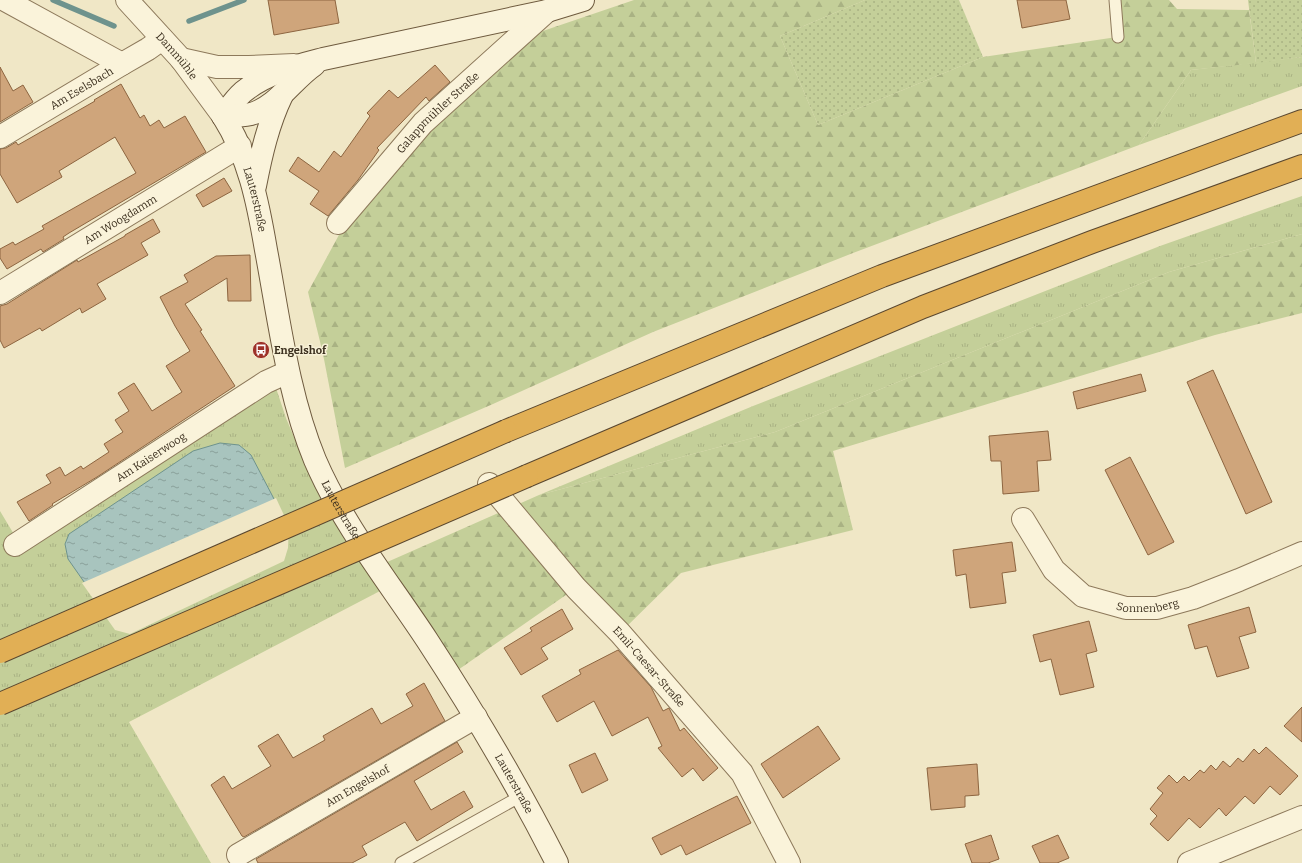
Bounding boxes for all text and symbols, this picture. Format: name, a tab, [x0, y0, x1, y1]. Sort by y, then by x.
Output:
street label: Dammühle	[153, 30, 200, 82]
street label: Am Eselsbach	[48, 65, 116, 113]
street label: Galappmühler Straße	[394, 70, 482, 156]
street label: Lauterstraße	[240, 166, 269, 233]
street label: Am Woogdamm	[82, 192, 160, 247]
bus stop icon: Engelshof	[251, 340, 271, 360]
place label: Engelshof	[274, 344, 327, 357]
street label: Am Kaiserwoog	[114, 430, 188, 485]
street label: Lauterstraße	[318, 478, 363, 542]
street label: Sonnenberg	[1115, 596, 1180, 616]
street label: Emil-Caesar-Straße	[610, 624, 688, 710]
street label: Lauterstraße	[492, 752, 536, 816]
street label: Am Engelshof	[323, 762, 393, 810]

